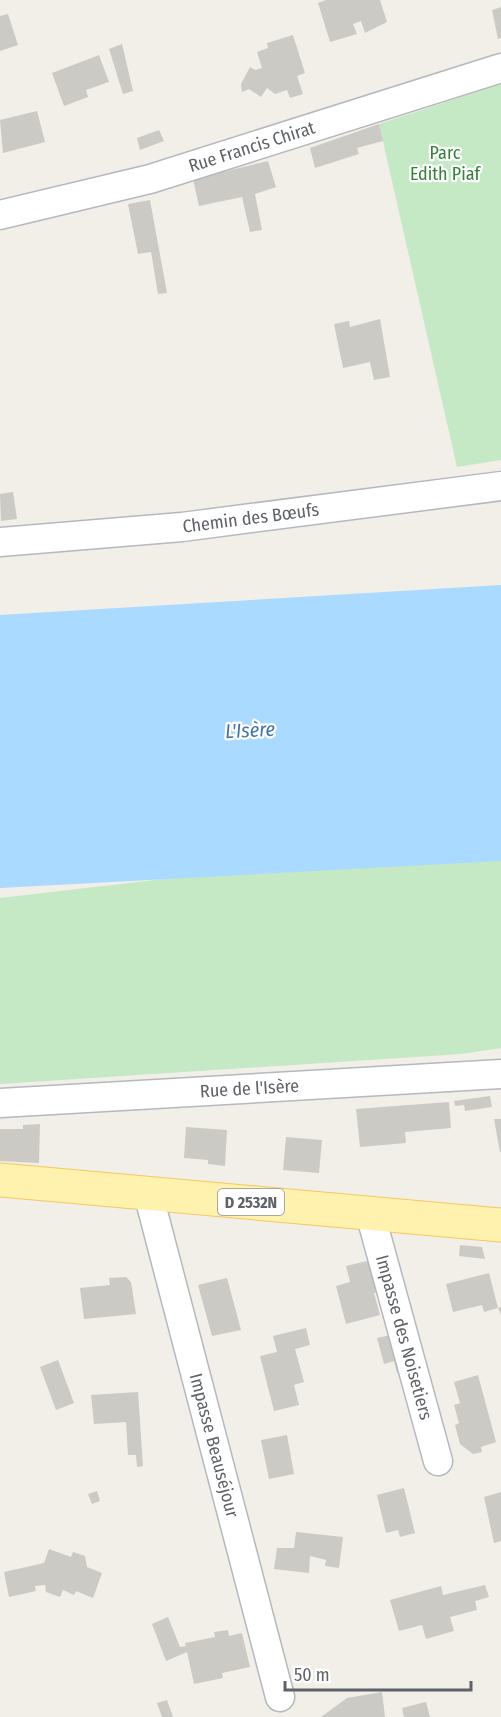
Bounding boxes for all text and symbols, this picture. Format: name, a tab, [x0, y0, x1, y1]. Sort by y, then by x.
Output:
street label: Rue Francis Chirat	[186, 116, 318, 177]
park label: Parc Edith Piaf	[410, 142, 482, 185]
street label: Chemin des Bœufs	[181, 498, 321, 538]
water label: L'Isère	[224, 717, 276, 743]
street label: Rue de l'Isère	[199, 1075, 300, 1102]
road number: D 2532N	[218, 1189, 284, 1215]
street label: Impasse des Noisetiers	[371, 1252, 437, 1423]
street label: Impasse Beauséjour	[185, 1371, 244, 1521]
scale bar	[285, 1654, 471, 1692]
text: 50 m	[294, 1664, 330, 1686]

